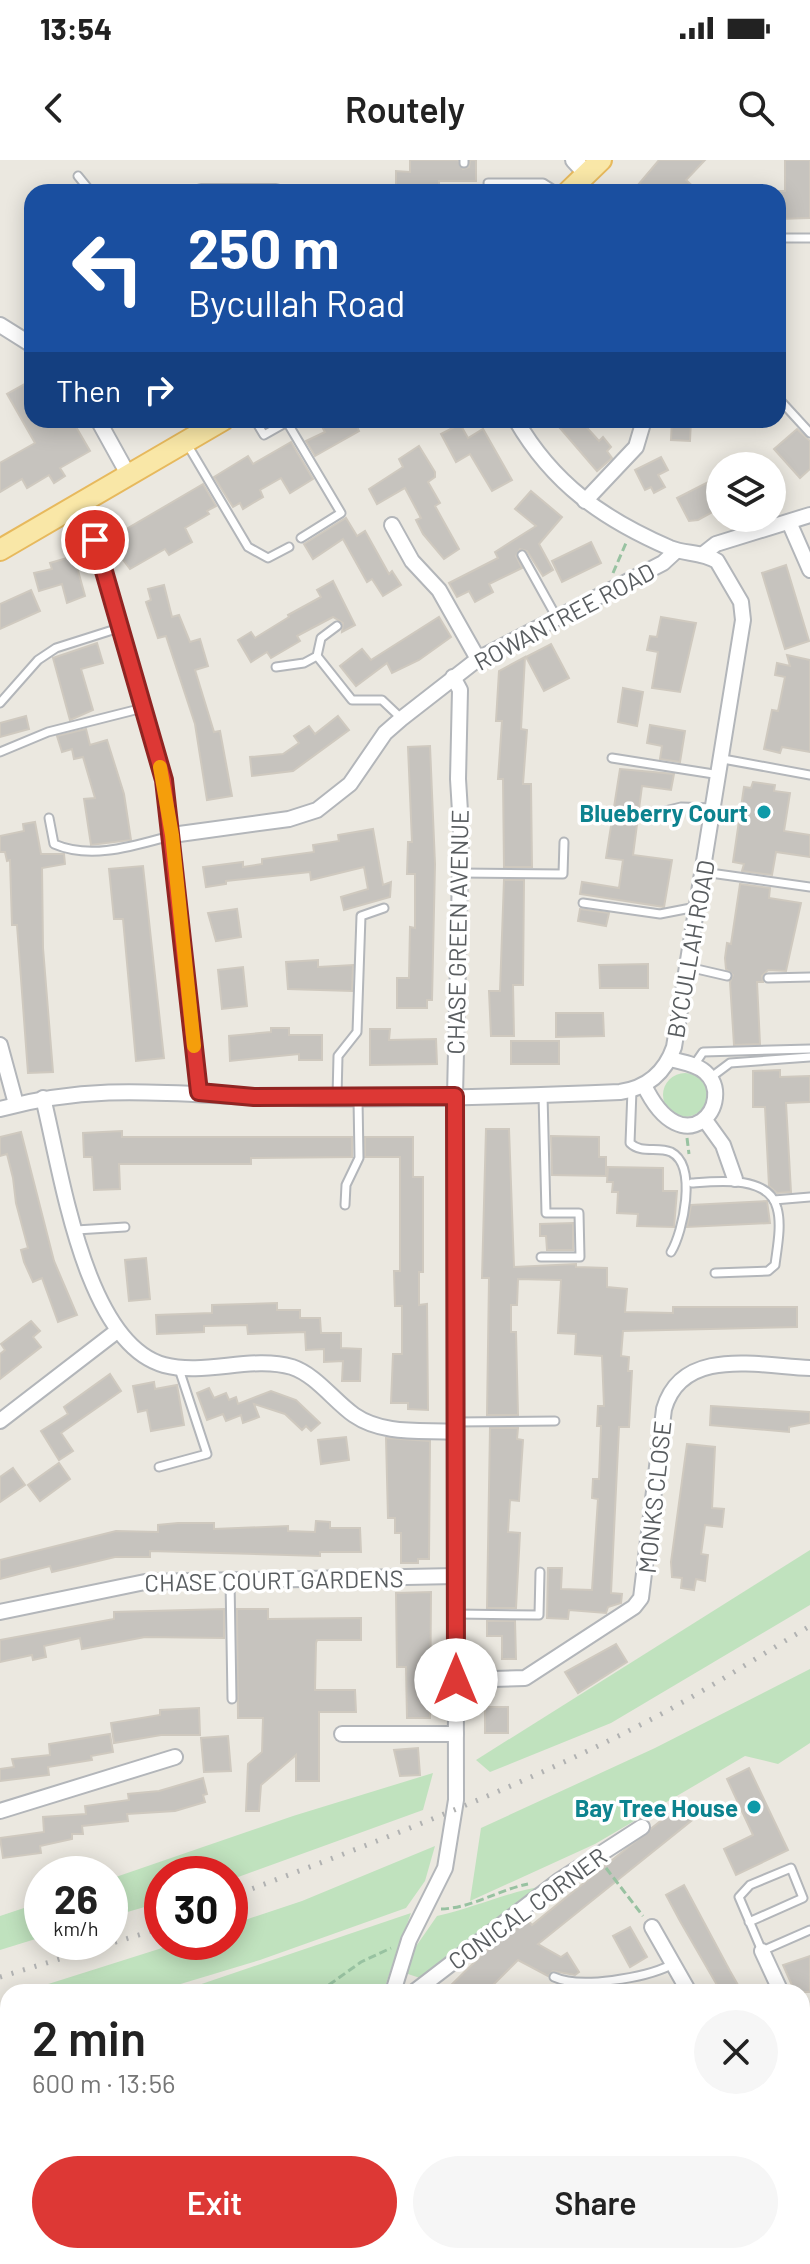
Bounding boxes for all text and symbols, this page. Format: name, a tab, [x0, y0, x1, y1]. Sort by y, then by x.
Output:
text: 13:54	[40, 10, 112, 46]
icon: back	[32, 86, 76, 130]
icon: search	[734, 86, 778, 130]
text: Routely	[345, 87, 465, 130]
text: 250 m	[188, 213, 339, 280]
icon: left	[56, 216, 160, 320]
text: Bycullah Road	[188, 281, 405, 324]
icon: right	[137, 368, 181, 412]
text: Then	[56, 372, 121, 408]
map controls	[706, 452, 786, 532]
button: layers	[706, 452, 786, 532]
pin	[61, 506, 129, 574]
icon: arrive	[73, 518, 117, 562]
street label: ROWANTREE ROAD	[469, 556, 659, 676]
place label: Blueberry Court	[579, 798, 748, 827]
marker: Blueberry Court	[755, 803, 773, 821]
street label: CHASE GREEN AVENUE	[440, 809, 474, 1055]
street label: BYCULLAH ROAD	[660, 858, 720, 1040]
street label: MONKS CLOSE	[632, 1419, 676, 1575]
street label: CHASE COURT GARDENS	[144, 1563, 404, 1597]
position arrow	[414, 1638, 498, 1722]
place label: Bay Tree House	[575, 1793, 738, 1822]
marker: Bay Tree House	[745, 1798, 763, 1816]
street label: CONICAL CORNER	[442, 1841, 612, 1975]
speed limit sign: 30	[144, 1856, 248, 1960]
text: 26	[54, 1874, 98, 1922]
text: km/h	[53, 1916, 99, 1940]
text: 2 min	[32, 2008, 146, 2066]
button: close	[694, 2010, 778, 2094]
text: 600 m · 13:56	[32, 2067, 175, 2098]
button: Exit	[32, 2156, 397, 2248]
button: Share	[413, 2156, 778, 2248]

